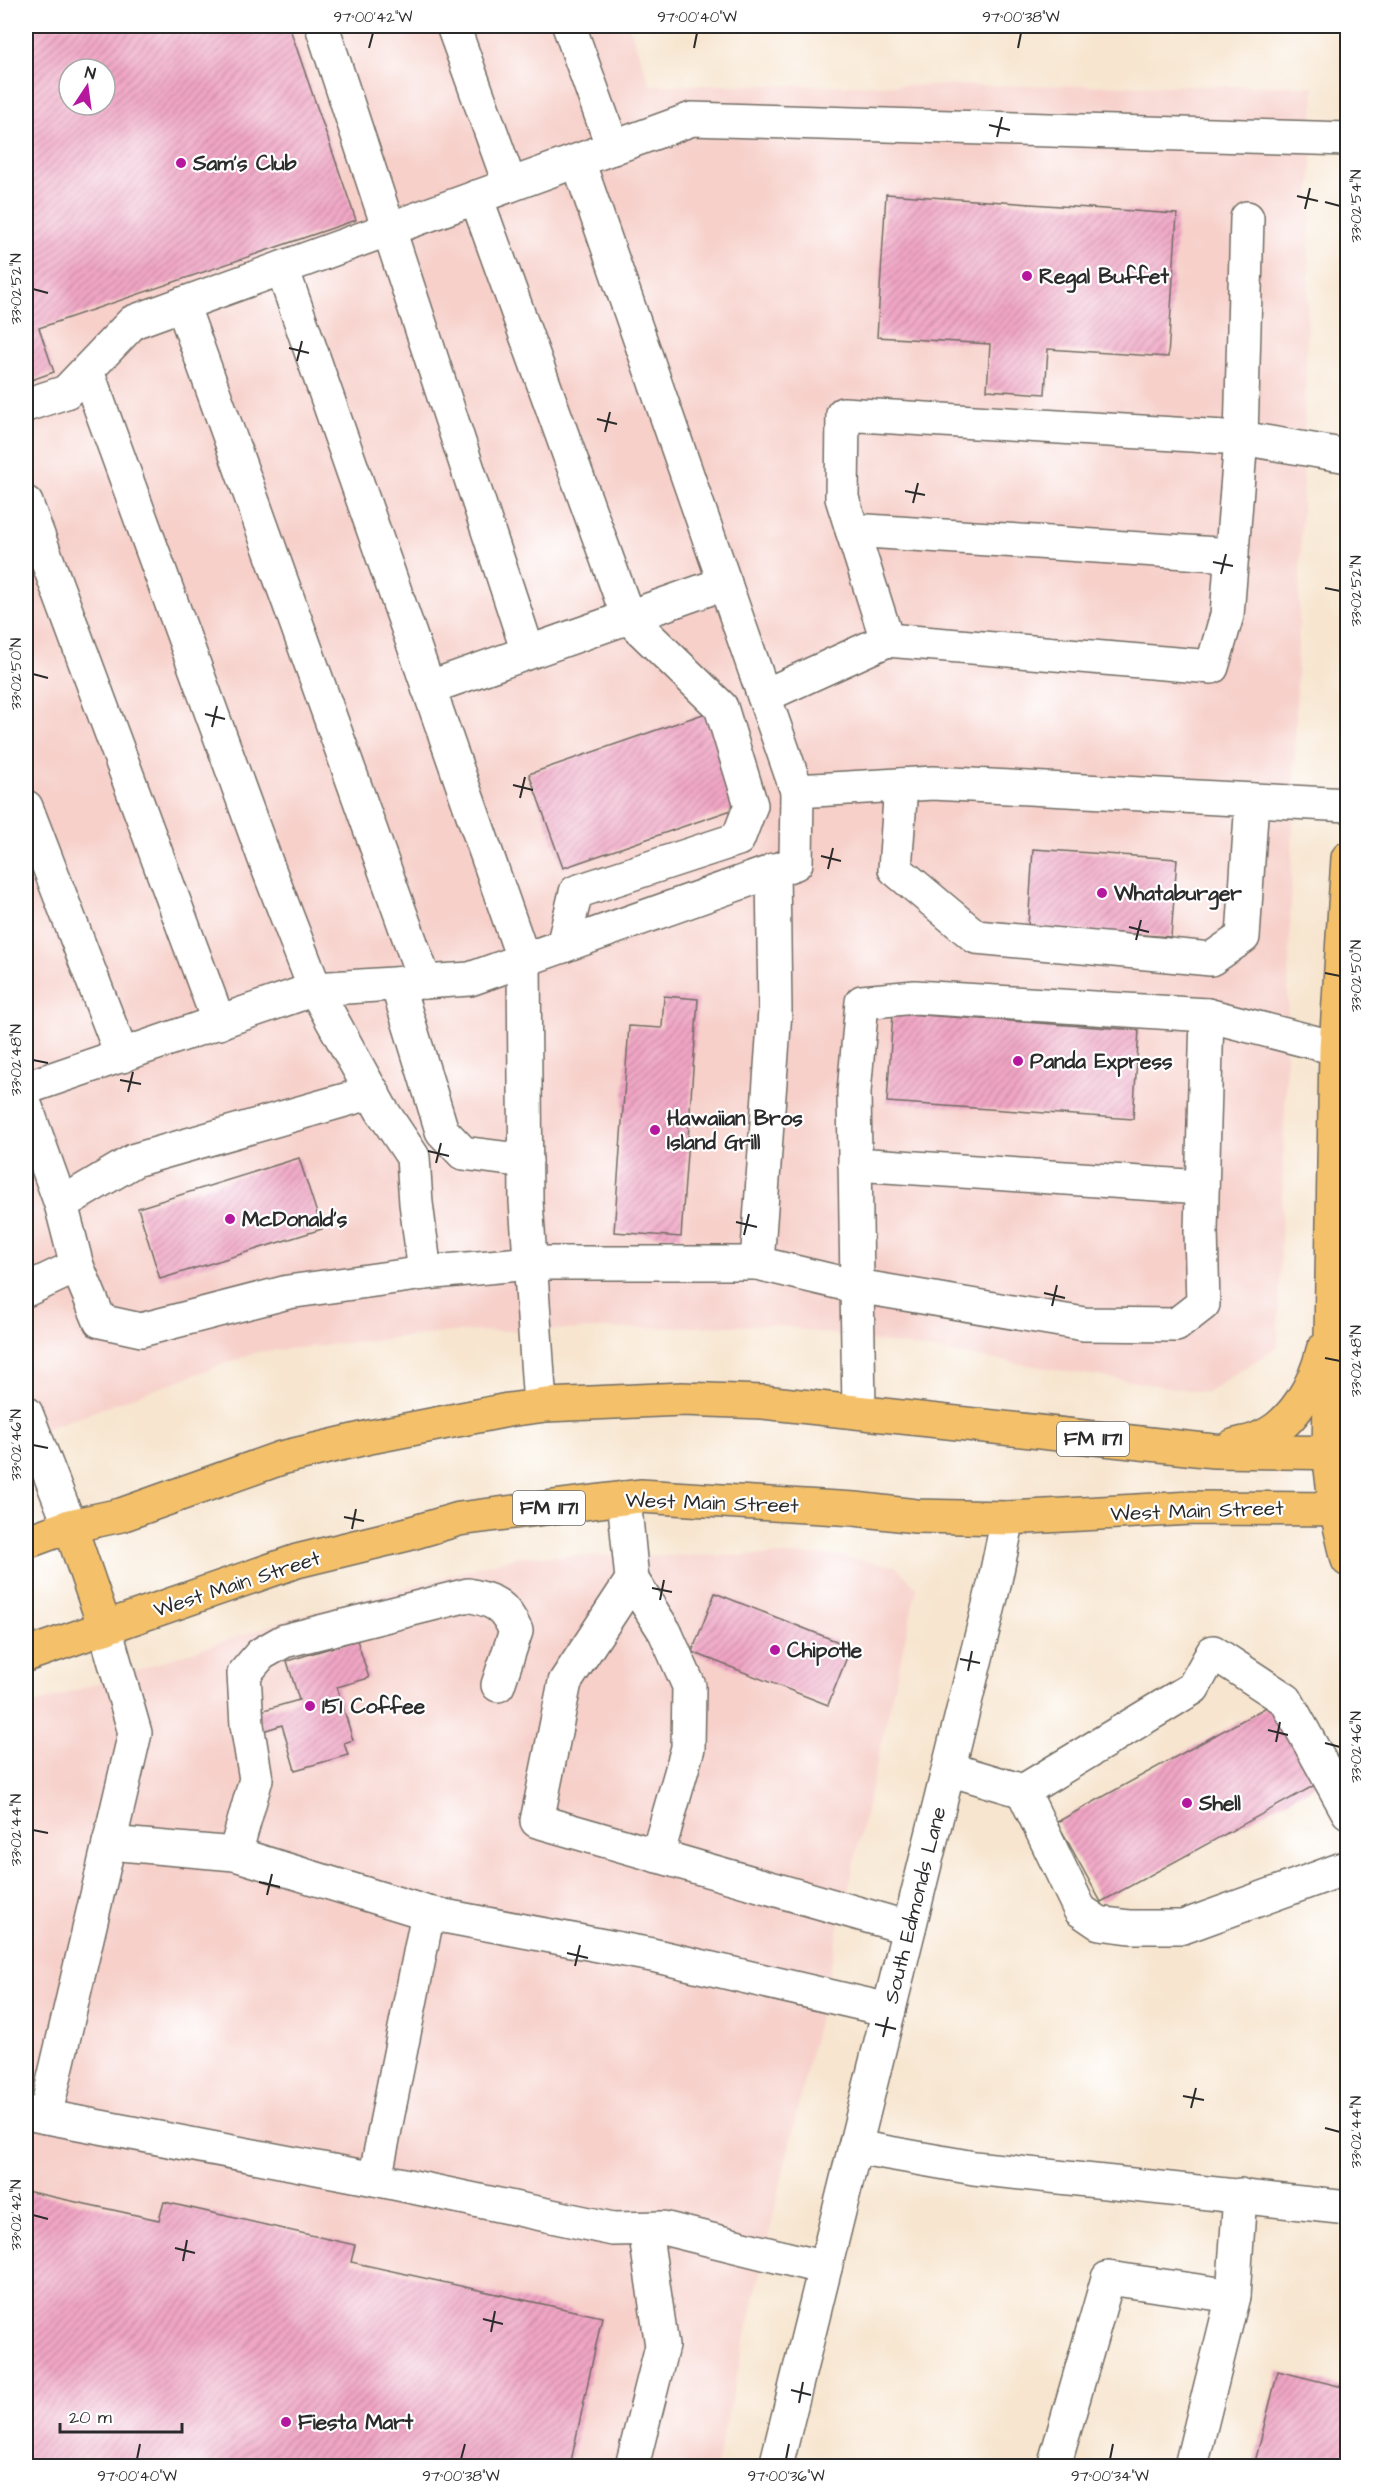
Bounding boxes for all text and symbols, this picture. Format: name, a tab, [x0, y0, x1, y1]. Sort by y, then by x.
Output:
text: 97°00'42"W	[334, 7, 412, 28]
text: 97°00'40"W	[657, 7, 737, 28]
text: 97°00'38"W	[982, 7, 1060, 28]
north arrow	[57, 57, 117, 117]
text: N	[83, 62, 98, 85]
place label: Sam's Club	[192, 149, 297, 178]
marker: Sam's Club	[174, 156, 188, 170]
text: 33°02'54"N	[1346, 170, 1367, 242]
text: 33°02'52"N	[6, 253, 27, 325]
place label: Regal Buffet	[1039, 262, 1169, 293]
marker: Regal Buffet	[1020, 269, 1034, 283]
text: 33°02'52"N	[1346, 555, 1367, 627]
text: 33°02'50"N	[6, 638, 27, 710]
place label: Whataburger	[1113, 879, 1242, 910]
marker: Whataburger	[1095, 886, 1109, 900]
text: 33°02'50"N	[1346, 940, 1367, 1012]
text: 33°02'48"N	[6, 1024, 27, 1096]
place label: Panda Express	[1030, 1047, 1173, 1077]
marker: Panda Express	[1011, 1054, 1025, 1068]
place label: Hawaiian Bros Island Grill	[667, 1104, 803, 1157]
marker: Hawaiian Bros Island Grill	[648, 1123, 662, 1137]
place label: McDonald's	[242, 1205, 348, 1234]
marker: McDonald's	[223, 1212, 237, 1226]
text: 33°02'48"N	[1346, 1325, 1367, 1397]
text: 33°02'46"N	[6, 1409, 27, 1481]
road number: FM 1171	[1057, 1422, 1129, 1456]
street label: West Main Street	[625, 1485, 800, 1521]
road number: FM 1171	[513, 1491, 585, 1525]
street label: West Main Street	[1110, 1493, 1285, 1529]
street label: West Main Street	[150, 1543, 324, 1625]
place label: Chipotle	[787, 1636, 863, 1666]
marker: Chipotle	[768, 1643, 782, 1657]
place label: 151 Coffee	[322, 1692, 426, 1721]
marker: 151 Coffee	[303, 1699, 317, 1713]
text: 33°02'46"N	[1346, 1711, 1367, 1783]
place label: Shell	[1198, 1789, 1242, 1818]
text: 33°02'44"N	[6, 1794, 27, 1866]
marker: Shell	[1180, 1796, 1194, 1810]
street label: South Edmonds Lane	[877, 1804, 953, 2006]
text: 33°02'44"N	[1346, 2096, 1367, 2168]
text: 33°02'42"N	[6, 2180, 27, 2250]
scale bar	[60, 2396, 182, 2434]
text: 20 m	[69, 2405, 112, 2430]
place label: Fiesta Mart	[298, 2408, 414, 2437]
marker: Fiesta Mart	[279, 2415, 293, 2429]
text: 97°00'40"W	[97, 2466, 177, 2487]
text: 97°00'38"W	[422, 2466, 500, 2487]
text: 97°00'36"W	[747, 2466, 825, 2487]
text: 97°00'34"W	[1071, 2466, 1149, 2487]

